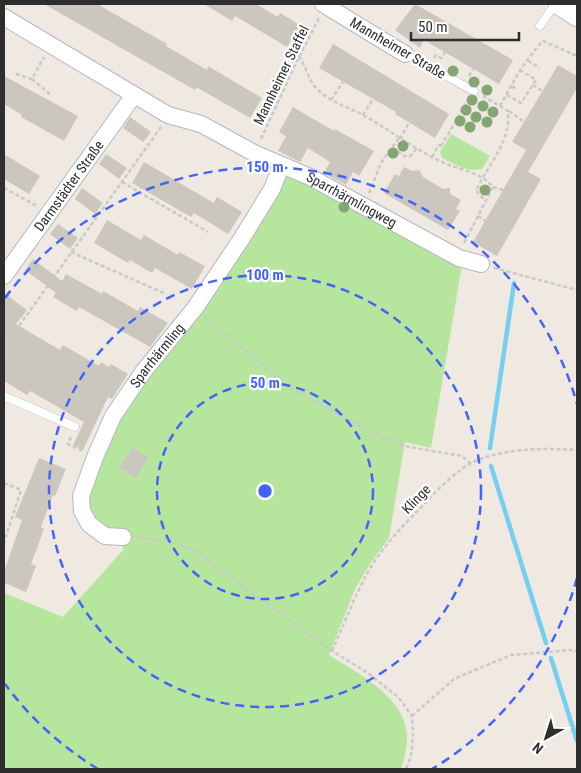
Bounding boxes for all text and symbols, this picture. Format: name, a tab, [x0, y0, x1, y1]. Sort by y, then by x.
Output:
scale bar	[411, 10, 518, 42]
street label: Mannheimer Straße	[347, 14, 449, 82]
text: 50 m	[418, 18, 448, 36]
street label: Mannheimer Staffel	[250, 23, 312, 127]
street label: Darmstädter Straße	[31, 137, 107, 234]
text: 150 m	[246, 158, 284, 176]
street label: Sparrhärmlingweg	[304, 169, 400, 231]
text: 100 m	[246, 266, 284, 284]
street label: Sparrhärmling	[127, 320, 187, 391]
text: 50 m	[250, 374, 280, 392]
street label: Klinge	[398, 481, 434, 517]
centre of rings	[256, 482, 274, 500]
north arrow	[521, 713, 571, 763]
text: N	[529, 739, 546, 757]

